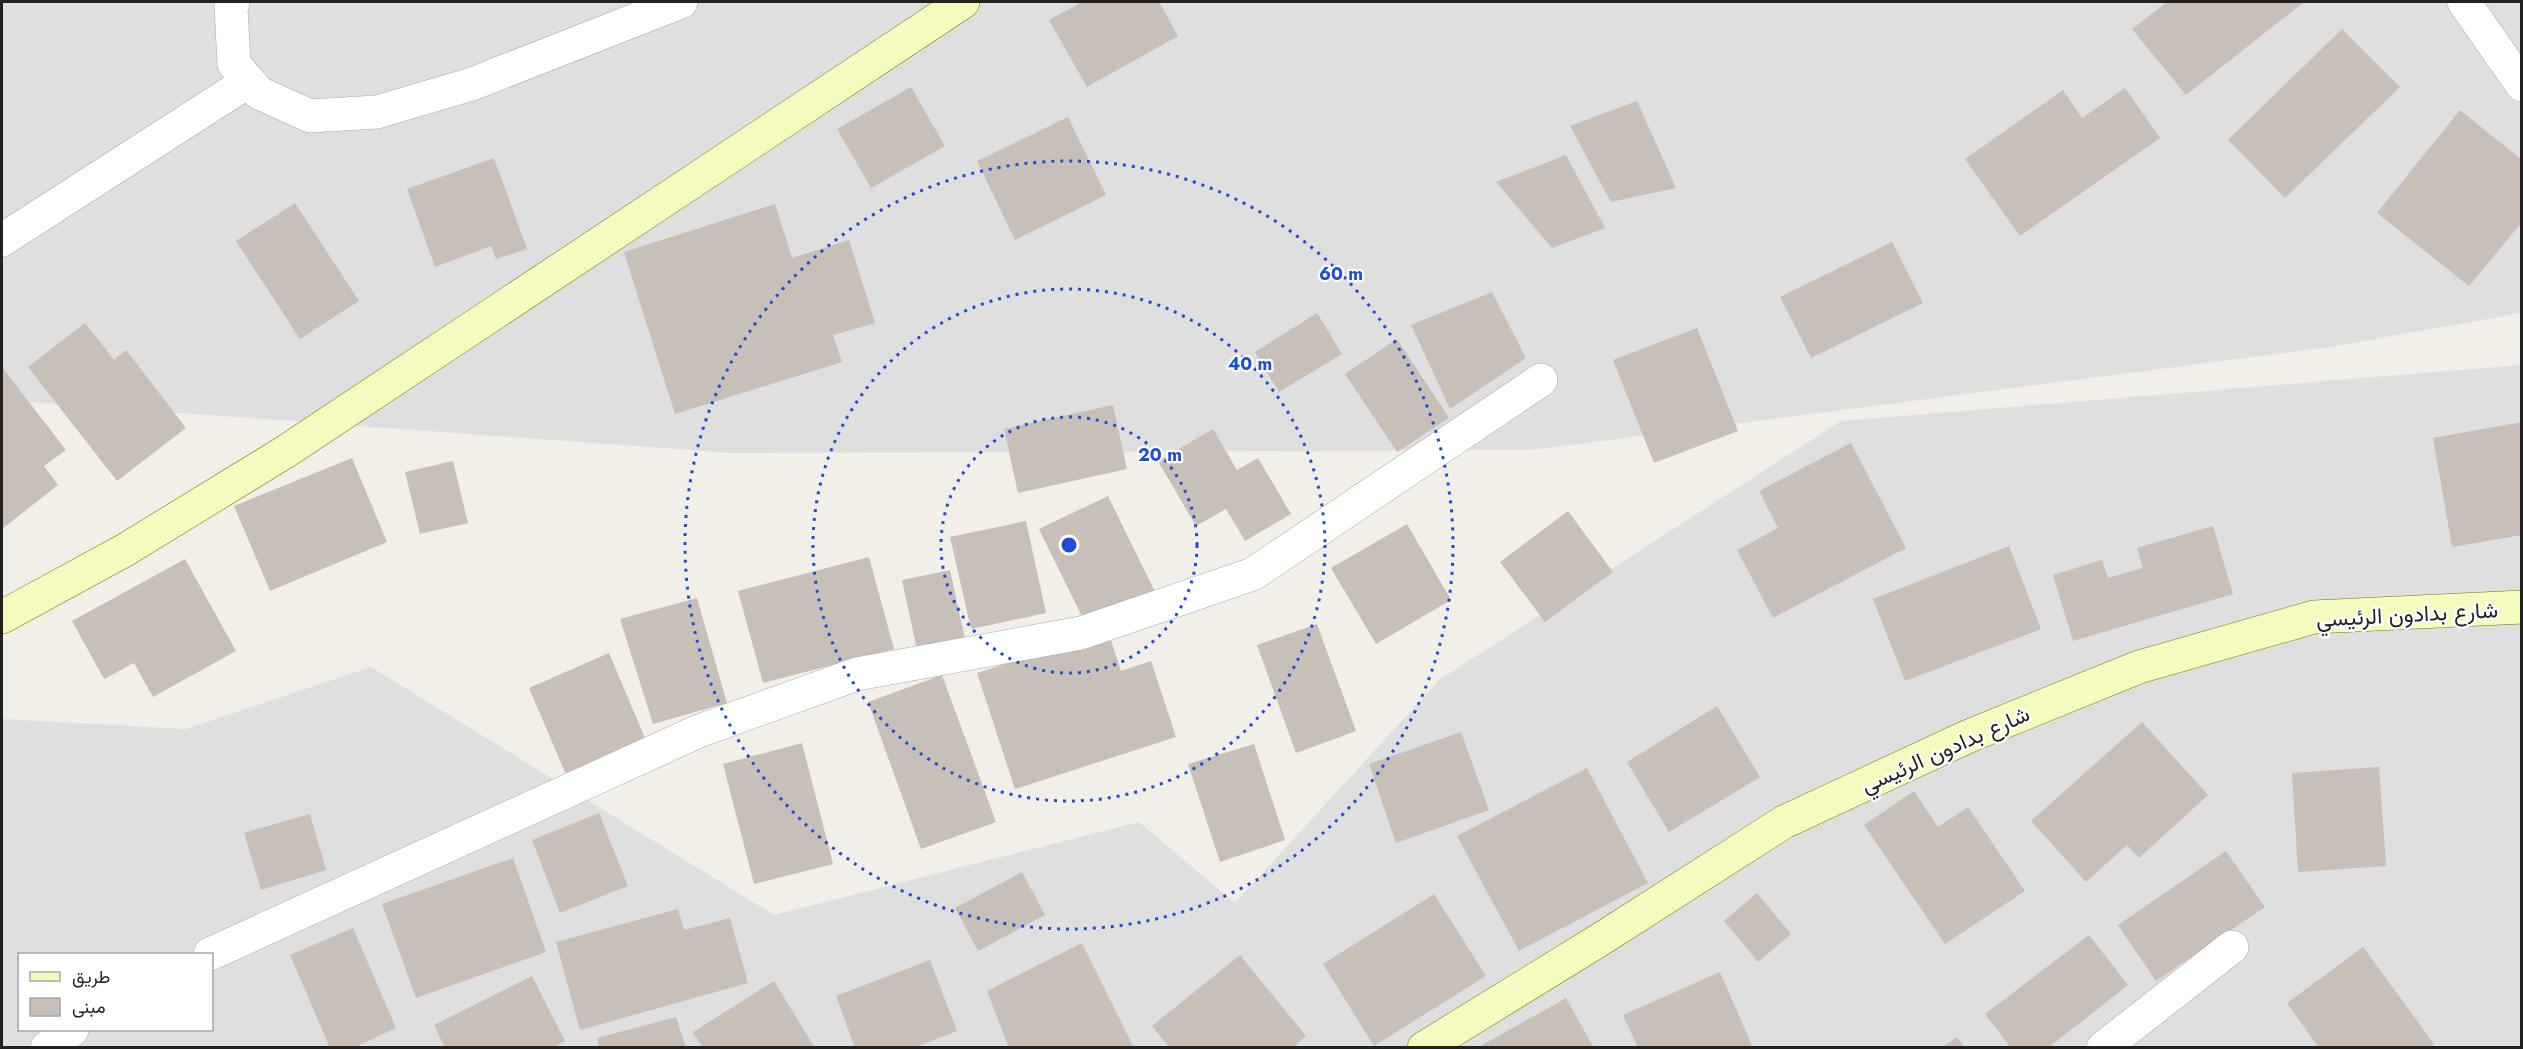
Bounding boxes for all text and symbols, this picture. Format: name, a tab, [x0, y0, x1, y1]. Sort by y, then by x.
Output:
text: 60 m	[1319, 261, 1363, 287]
text: 40 m	[1228, 351, 1272, 377]
text: 20 m	[1138, 442, 1182, 468]
centre of rings	[1059, 535, 1079, 555]
street label: شارع بدادون الرئيسي	[2315, 593, 2499, 638]
street label: شارع بدادون الرئيسي	[1855, 697, 2036, 803]
legend	[18, 953, 213, 1031]
text: طريق	[72, 964, 110, 990]
text: مبنى	[72, 994, 106, 1020]

